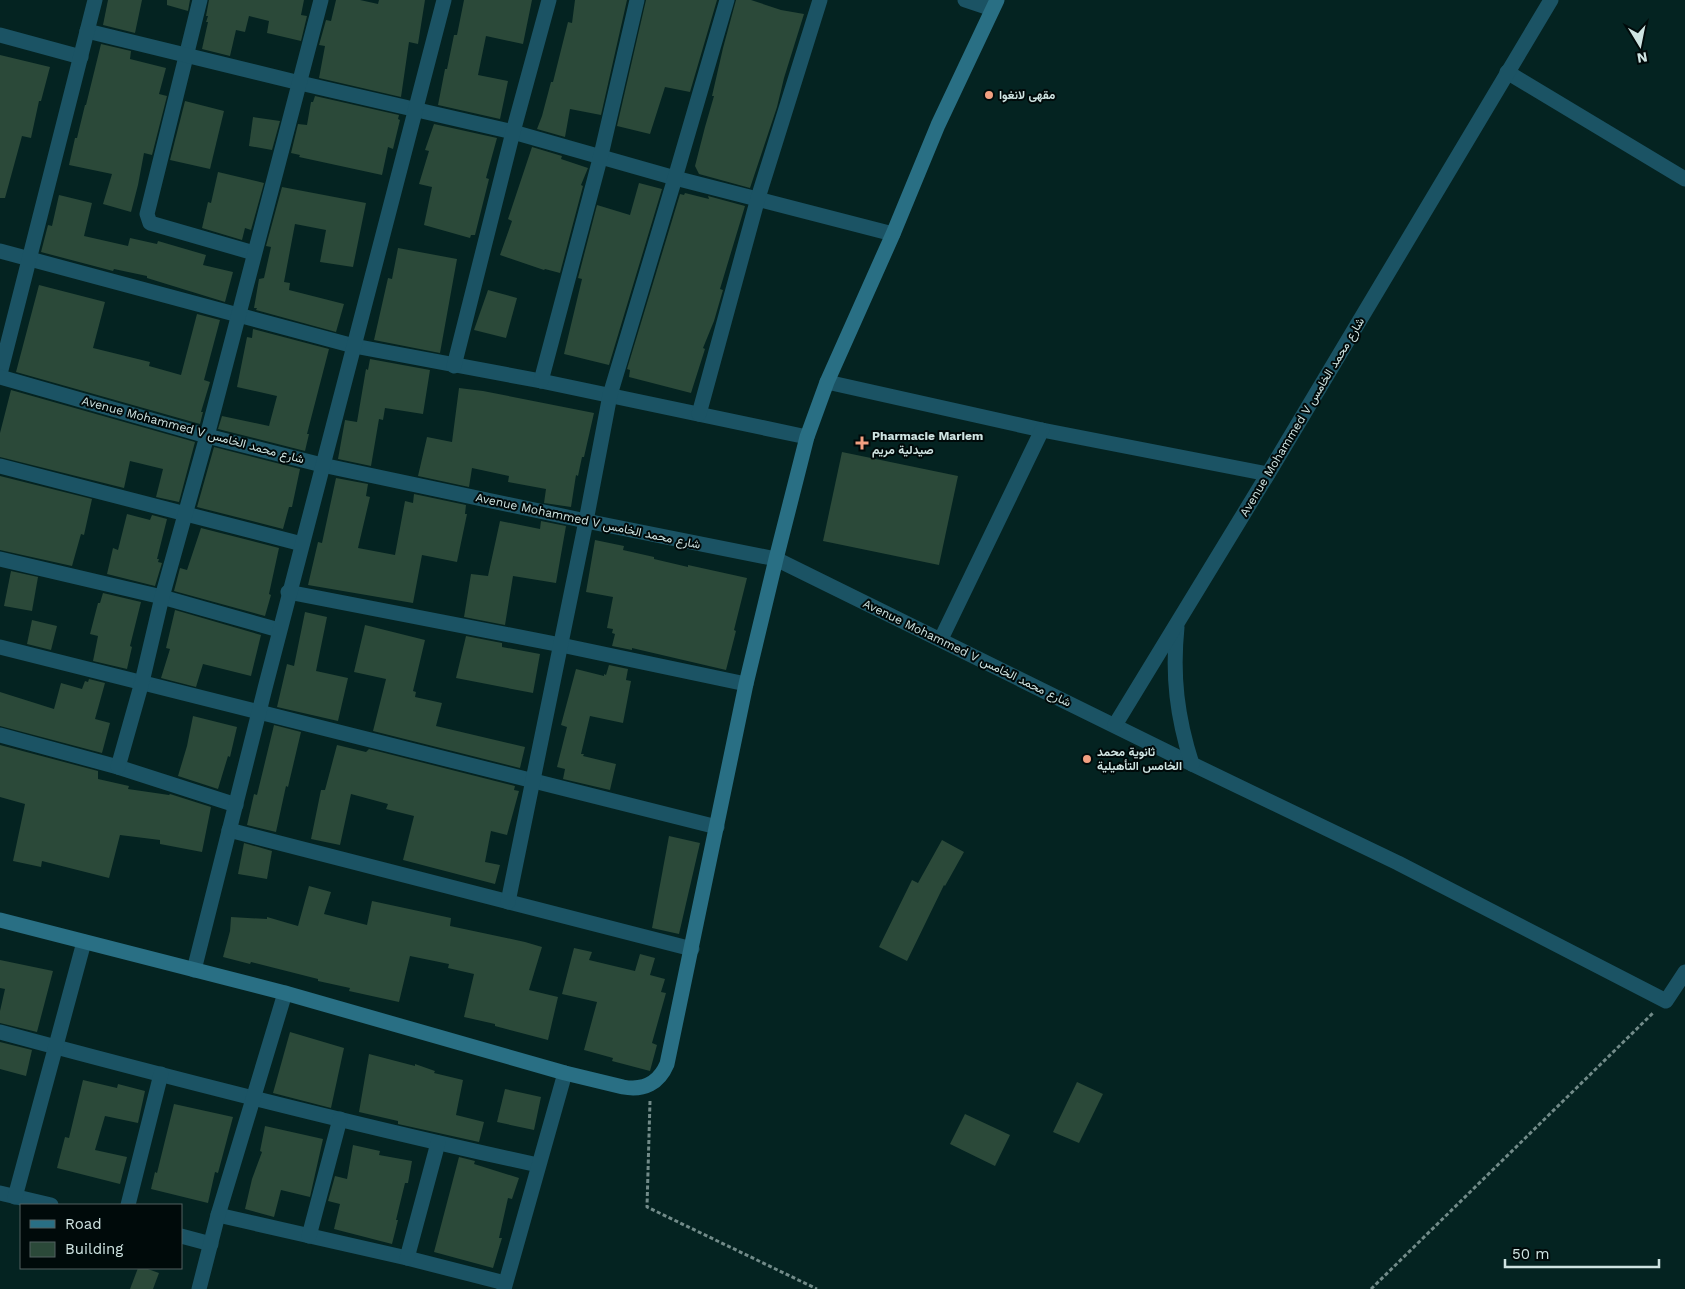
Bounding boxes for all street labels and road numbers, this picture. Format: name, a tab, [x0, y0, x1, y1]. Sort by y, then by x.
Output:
street label: Avenue Mohammed V شارع محمد الخامس	[1237, 315, 1369, 520]
street label: Avenue Mohammed V شارع محمد الخامس	[80, 394, 306, 468]
street label: Avenue Mohammed V شارع محمد الخامس	[474, 490, 702, 554]
street label: Avenue Mohammed V شارع محمد الخامس	[860, 596, 1073, 711]

